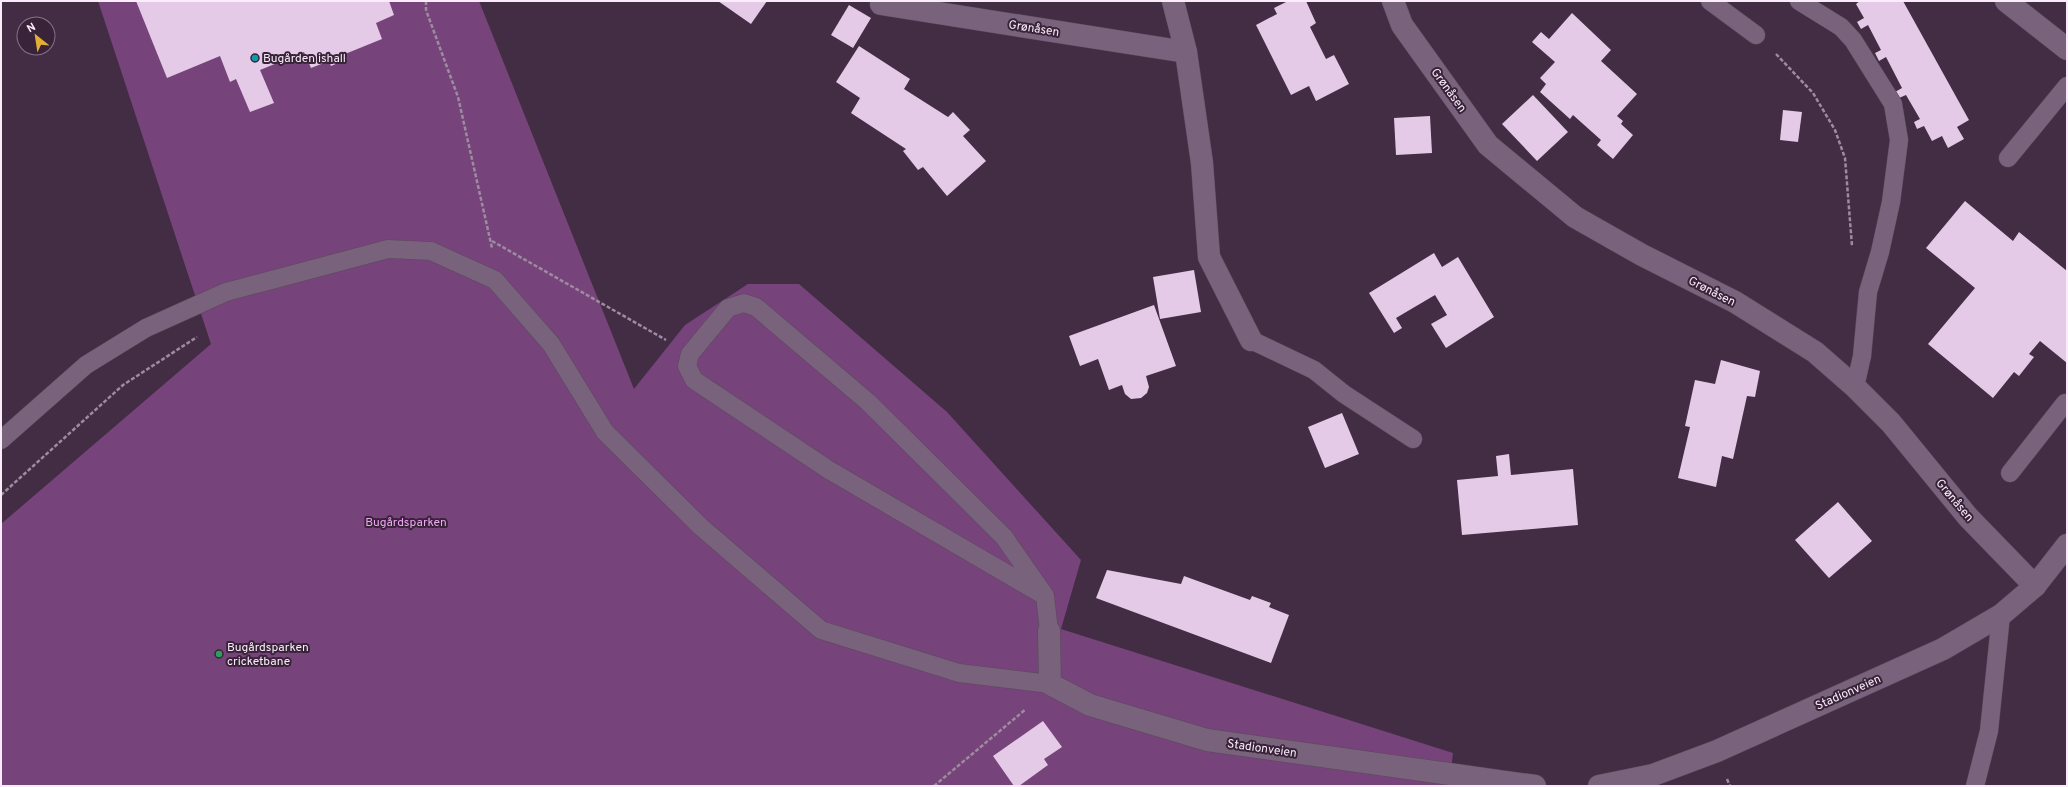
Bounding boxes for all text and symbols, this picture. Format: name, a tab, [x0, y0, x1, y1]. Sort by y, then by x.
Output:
north arrow	[16, 16, 56, 56]
street label: Grønåsen	[1007, 17, 1060, 41]
text: N	[25, 20, 38, 36]
place label: Bugården ishall	[263, 51, 346, 67]
marker: Bugården ishall	[250, 53, 260, 63]
street label: Grønåsen	[1427, 65, 1470, 116]
street label: Grønåsen	[1685, 273, 1738, 311]
street label: Grønåsen	[1932, 476, 1977, 525]
park label: Bugårdsparken	[365, 515, 447, 531]
place label: Bugårdsparken cricketbane	[227, 640, 309, 670]
marker: Bugårdsparken cricketbane	[214, 649, 224, 659]
street label: Stadionveien	[1813, 671, 1884, 714]
street label: Stadionveien	[1226, 736, 1298, 762]

